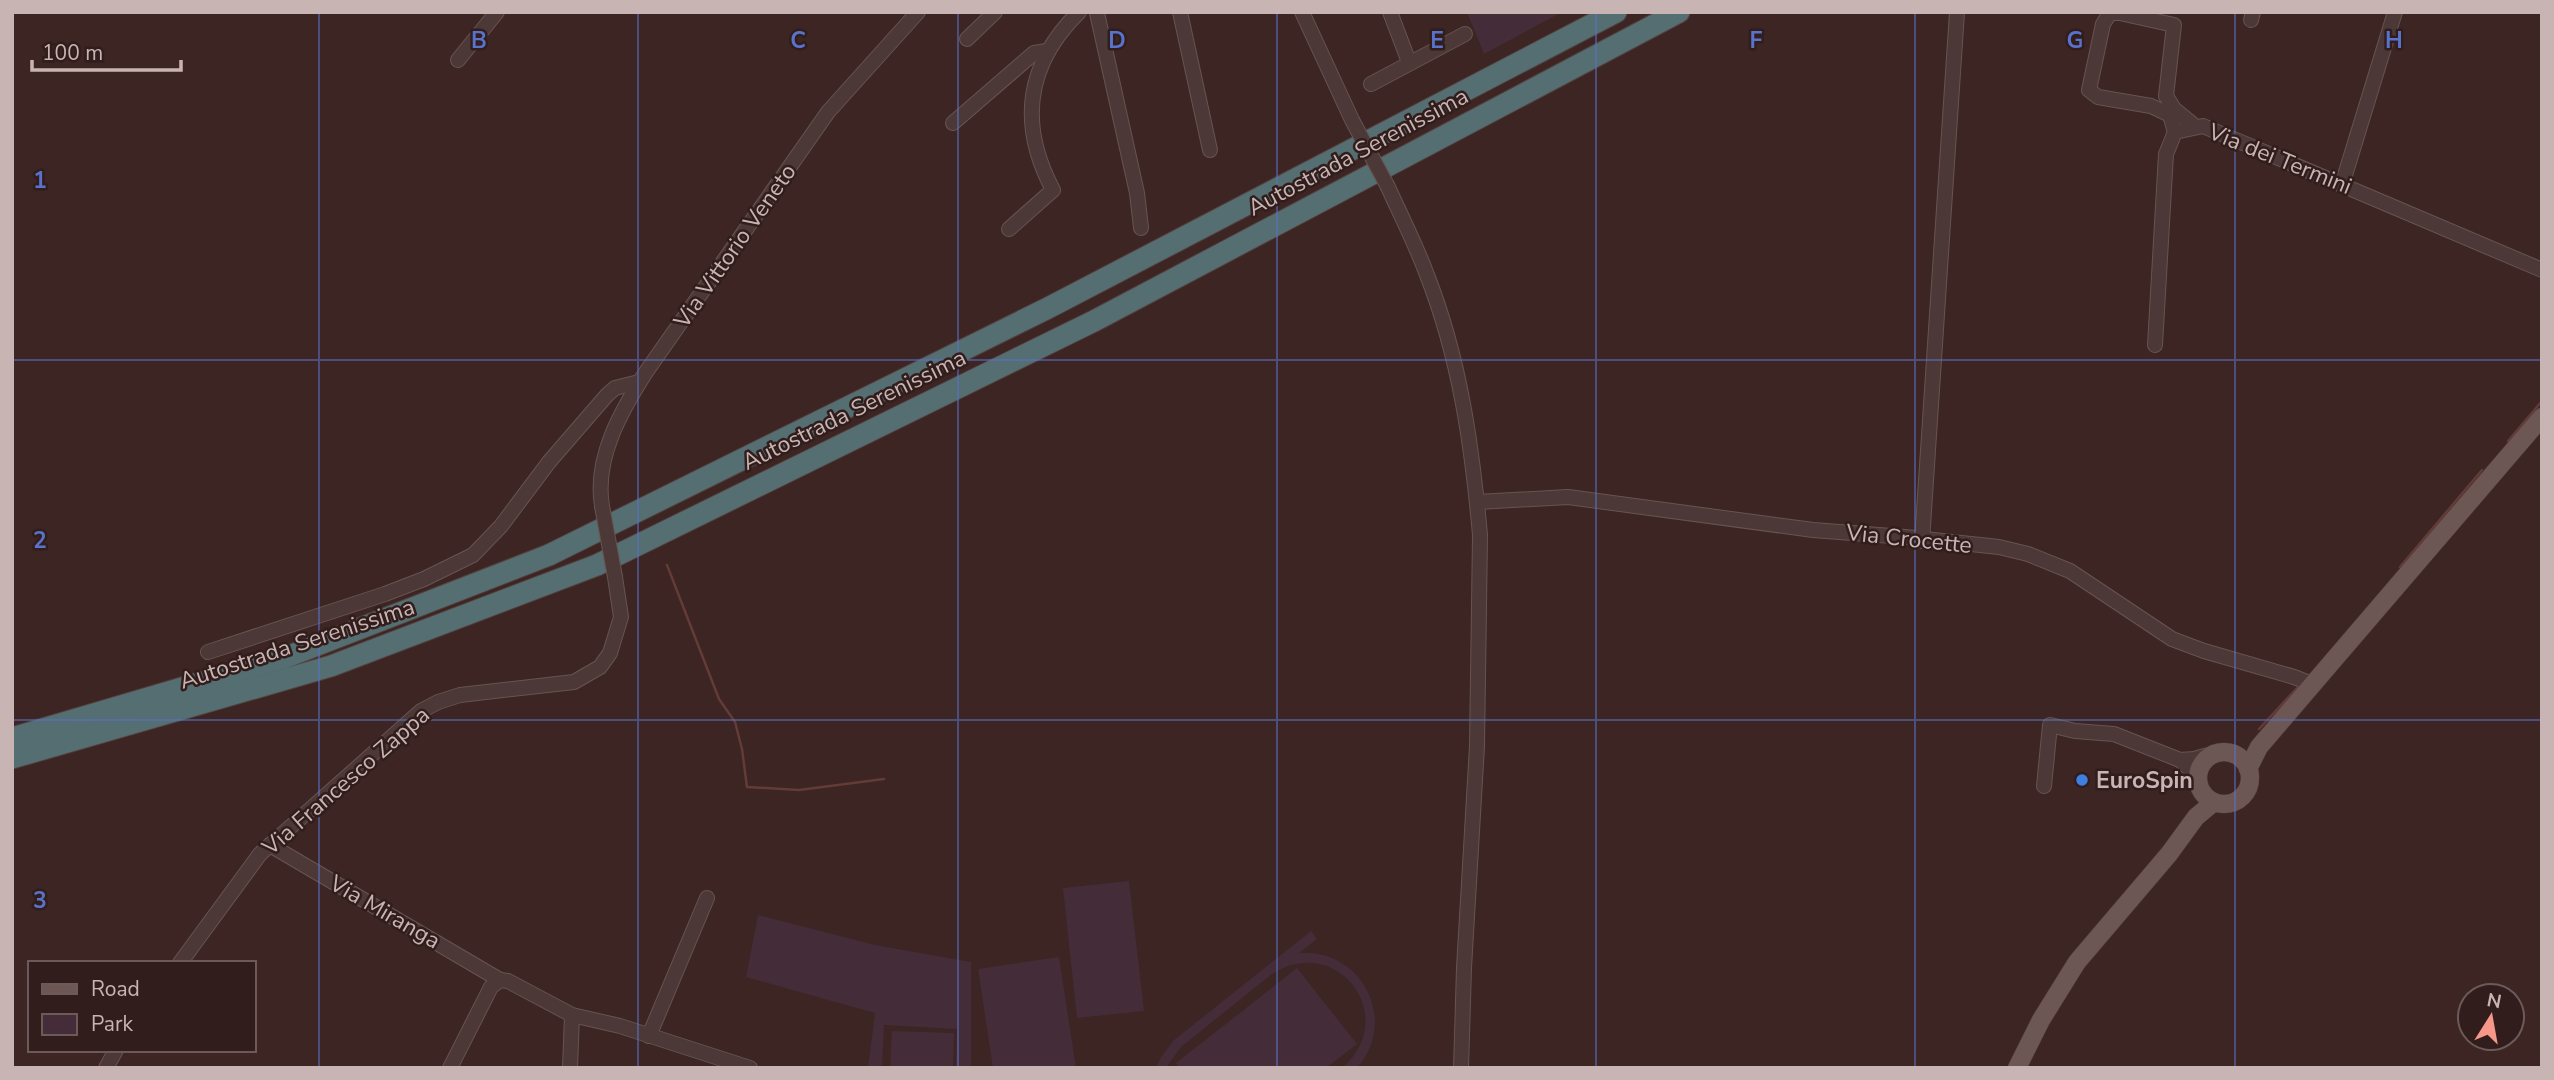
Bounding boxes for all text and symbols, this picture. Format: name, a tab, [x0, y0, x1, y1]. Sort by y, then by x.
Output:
text: B	[471, 25, 487, 56]
text: C	[790, 25, 806, 56]
text: D	[1108, 25, 1126, 56]
text: E	[1430, 25, 1444, 56]
text: F	[1750, 25, 1763, 56]
text: G	[2067, 25, 2083, 56]
text: H	[2385, 25, 2403, 56]
scale bar	[32, 28, 180, 72]
text: 100 m	[42, 39, 103, 67]
street label: Autostrada Serenissima	[1242, 81, 1474, 223]
street label: Via dei Termini	[2203, 116, 2356, 202]
street label: Via Vittorio Veneto	[666, 158, 803, 335]
text: 1	[33, 165, 47, 196]
street label: Autostrada Serenissima	[737, 342, 971, 478]
street label: Via Crocette	[1844, 517, 1973, 561]
text: 2	[33, 525, 47, 556]
street label: Autostrada Serenissima	[175, 591, 419, 697]
street label: Via Francesco Zappa	[255, 700, 436, 863]
place label: EuroSpin	[2096, 765, 2193, 796]
marker: EuroSpin	[2074, 772, 2090, 788]
street label: Via Miranga	[323, 867, 446, 956]
text: 3	[33, 885, 47, 916]
legend	[28, 961, 256, 1052]
text: Road	[91, 975, 140, 1003]
north arrow	[2456, 982, 2526, 1052]
text: N	[2485, 987, 2504, 1015]
text: Park	[91, 1010, 133, 1038]

